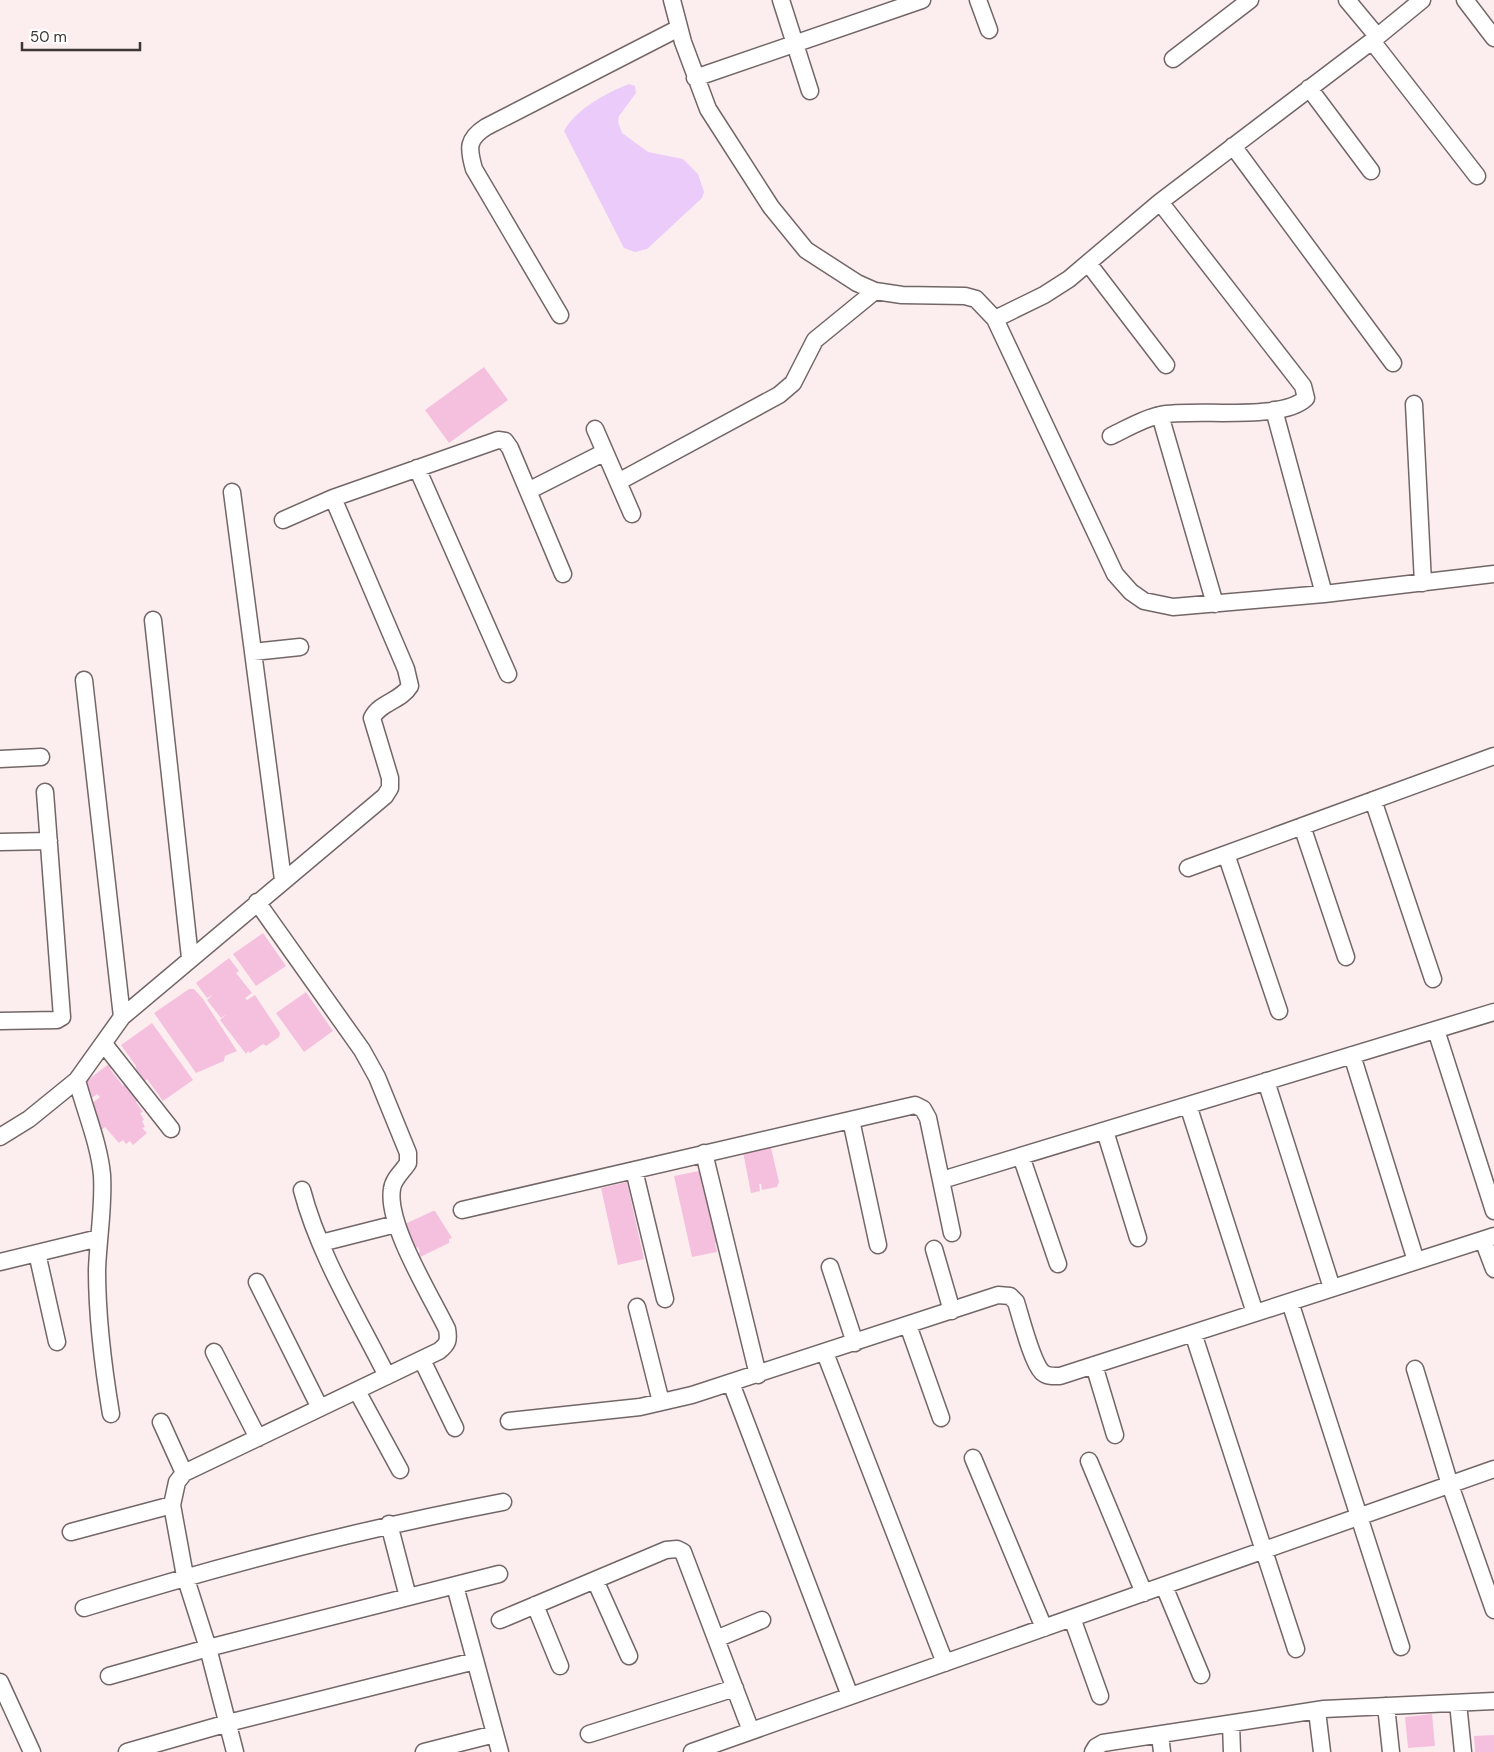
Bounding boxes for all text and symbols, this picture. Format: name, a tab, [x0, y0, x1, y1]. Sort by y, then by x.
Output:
scale bar	[22, 20, 140, 52]
text: 50 m	[30, 27, 67, 47]

